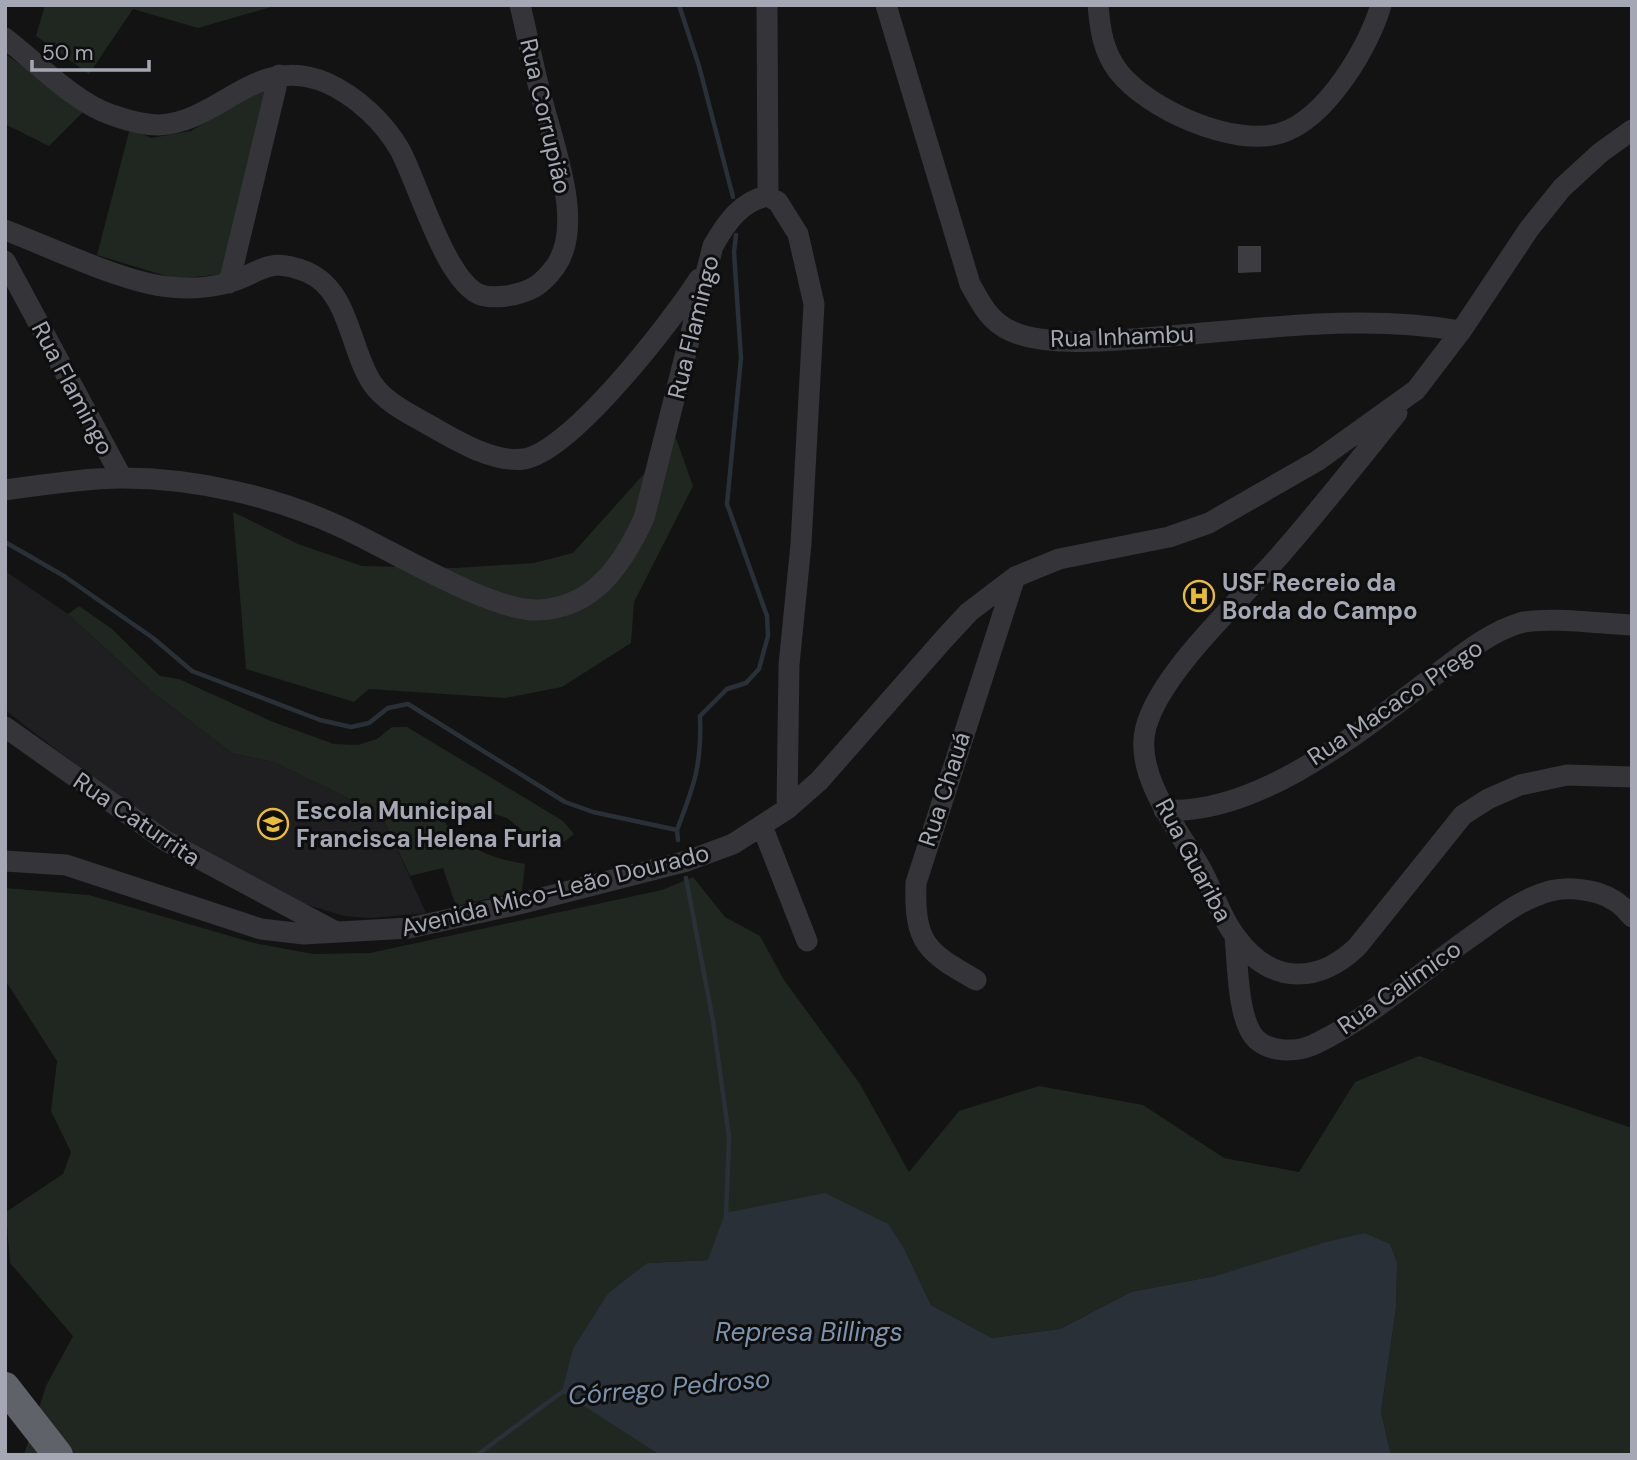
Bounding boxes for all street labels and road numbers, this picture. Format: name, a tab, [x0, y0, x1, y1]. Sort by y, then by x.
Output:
street label: Rua Corrupião	[513, 35, 579, 197]
street label: Rua Flamingo	[660, 252, 726, 402]
street label: Rua Flamingo	[25, 316, 121, 460]
street label: Rua Inhambu	[1050, 318, 1194, 354]
street label: Rua Macaco Prego	[1301, 632, 1489, 772]
street label: Rua Chauá	[911, 728, 977, 850]
street label: Rua Caturrita	[68, 765, 206, 873]
street label: Rua Guariba	[1149, 793, 1239, 927]
street label: Avenida Mico-Leão Dourado	[398, 837, 712, 943]
street label: Rua Calimico	[1331, 933, 1467, 1041]

